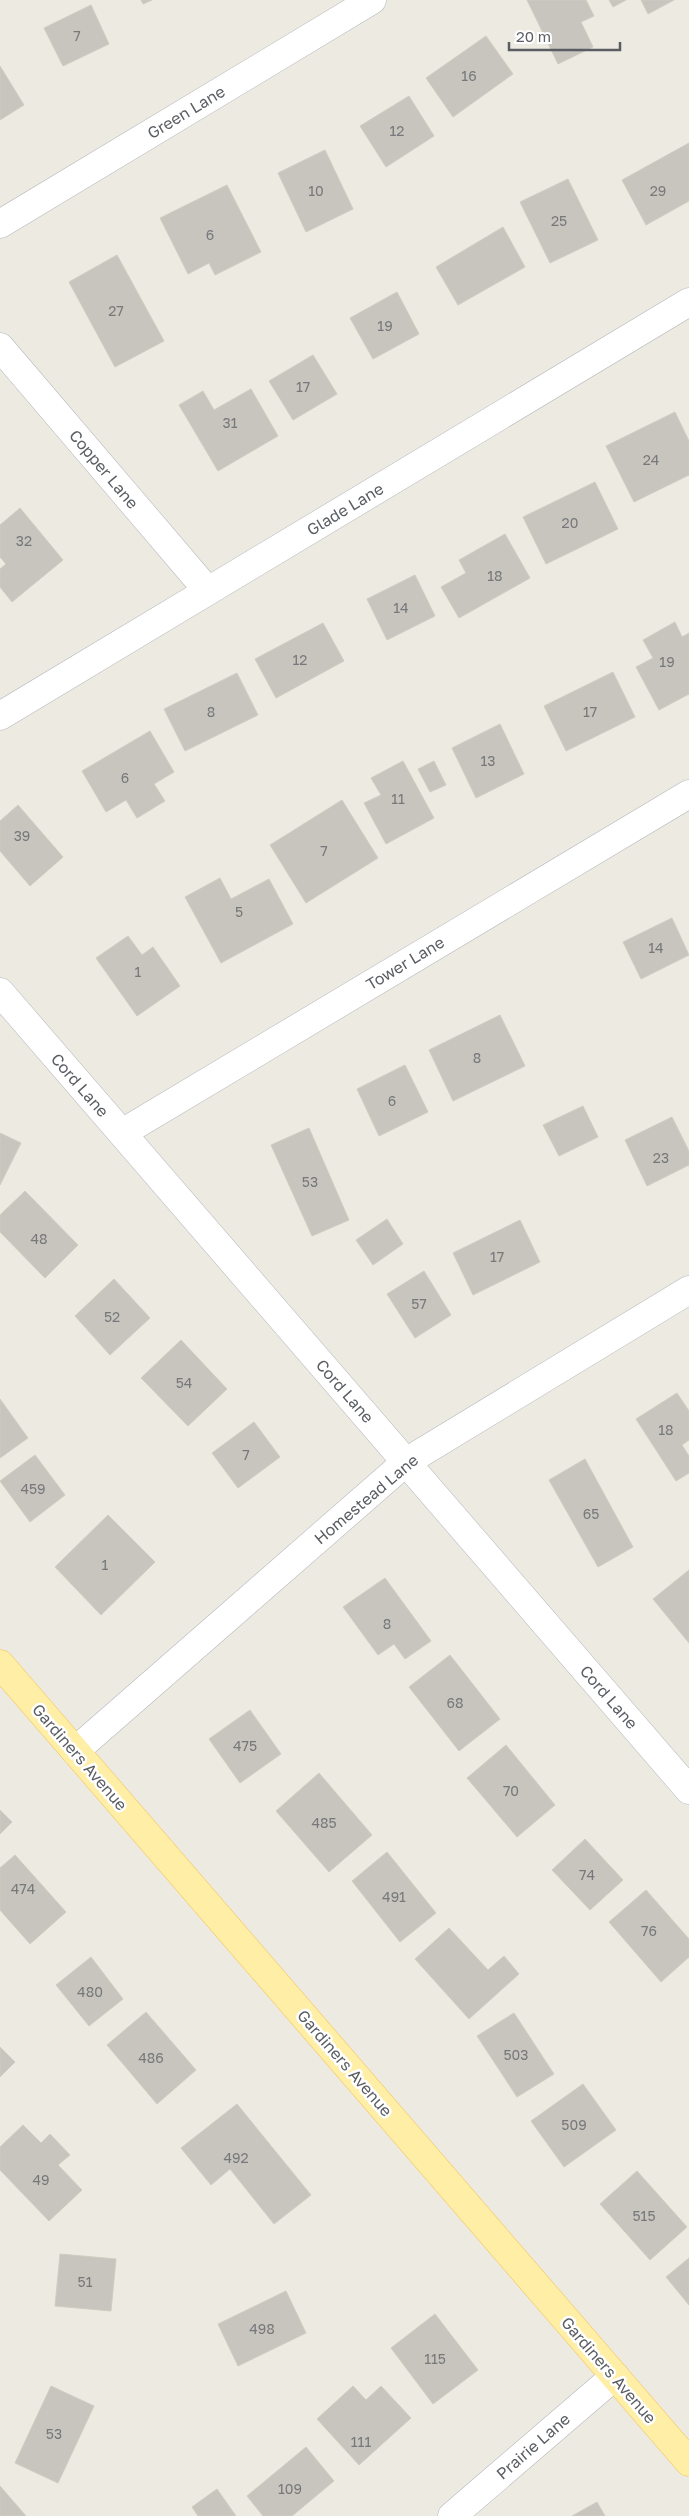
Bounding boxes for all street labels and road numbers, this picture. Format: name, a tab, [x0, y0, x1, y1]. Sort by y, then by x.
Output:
street label: Green Lane	[143, 81, 229, 143]
street label: Copper Lane	[65, 425, 143, 513]
street label: Glade Lane	[303, 478, 387, 540]
street label: Tower Lane	[362, 932, 448, 994]
street label: Cord Lane	[47, 1049, 113, 1121]
street label: Cord Lane	[312, 1355, 378, 1427]
street label: Homestead Lane	[310, 1450, 422, 1548]
street label: Cord Lane	[576, 1661, 642, 1733]
street label: Gardiners Avenue	[28, 1700, 132, 1814]
street label: Gardiners Avenue	[293, 2006, 397, 2120]
street label: Gardiners Avenue	[557, 2313, 661, 2427]
street label: Prairie Lane	[492, 2409, 574, 2483]

